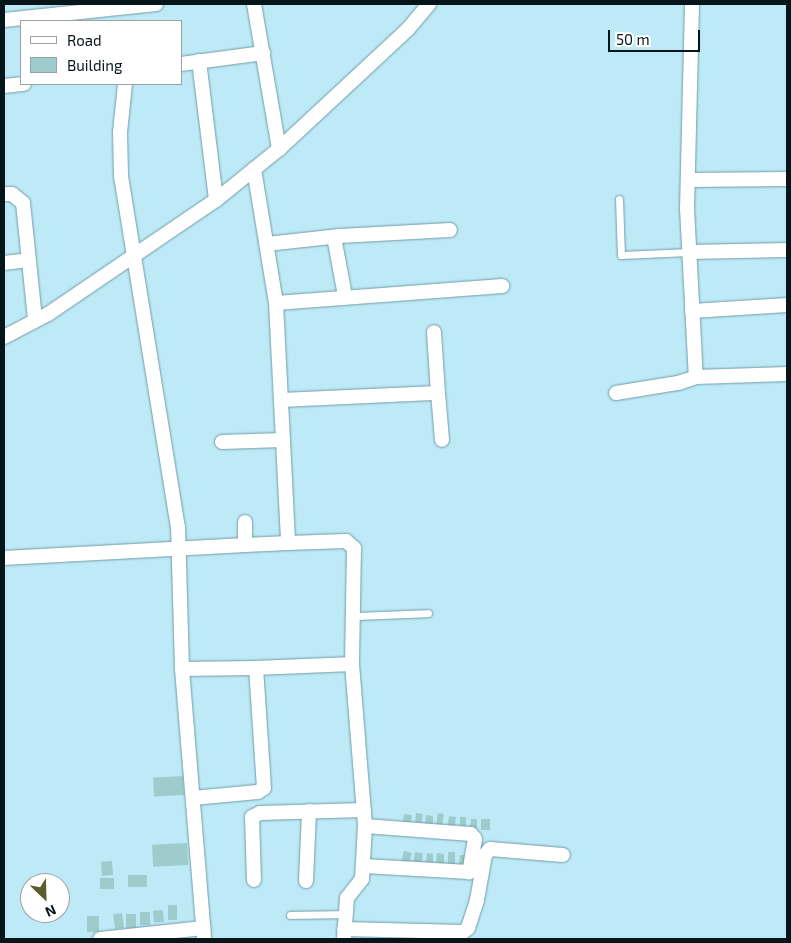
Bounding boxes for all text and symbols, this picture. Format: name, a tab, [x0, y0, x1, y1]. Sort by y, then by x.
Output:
legend	[20, 20, 182, 85]
scale bar	[611, 20, 704, 52]
text: 50 m	[616, 30, 650, 48]
text: Road	[67, 31, 102, 49]
text: Building	[67, 56, 122, 74]
north arrow	[20, 873, 70, 923]
text: N	[43, 901, 59, 921]

